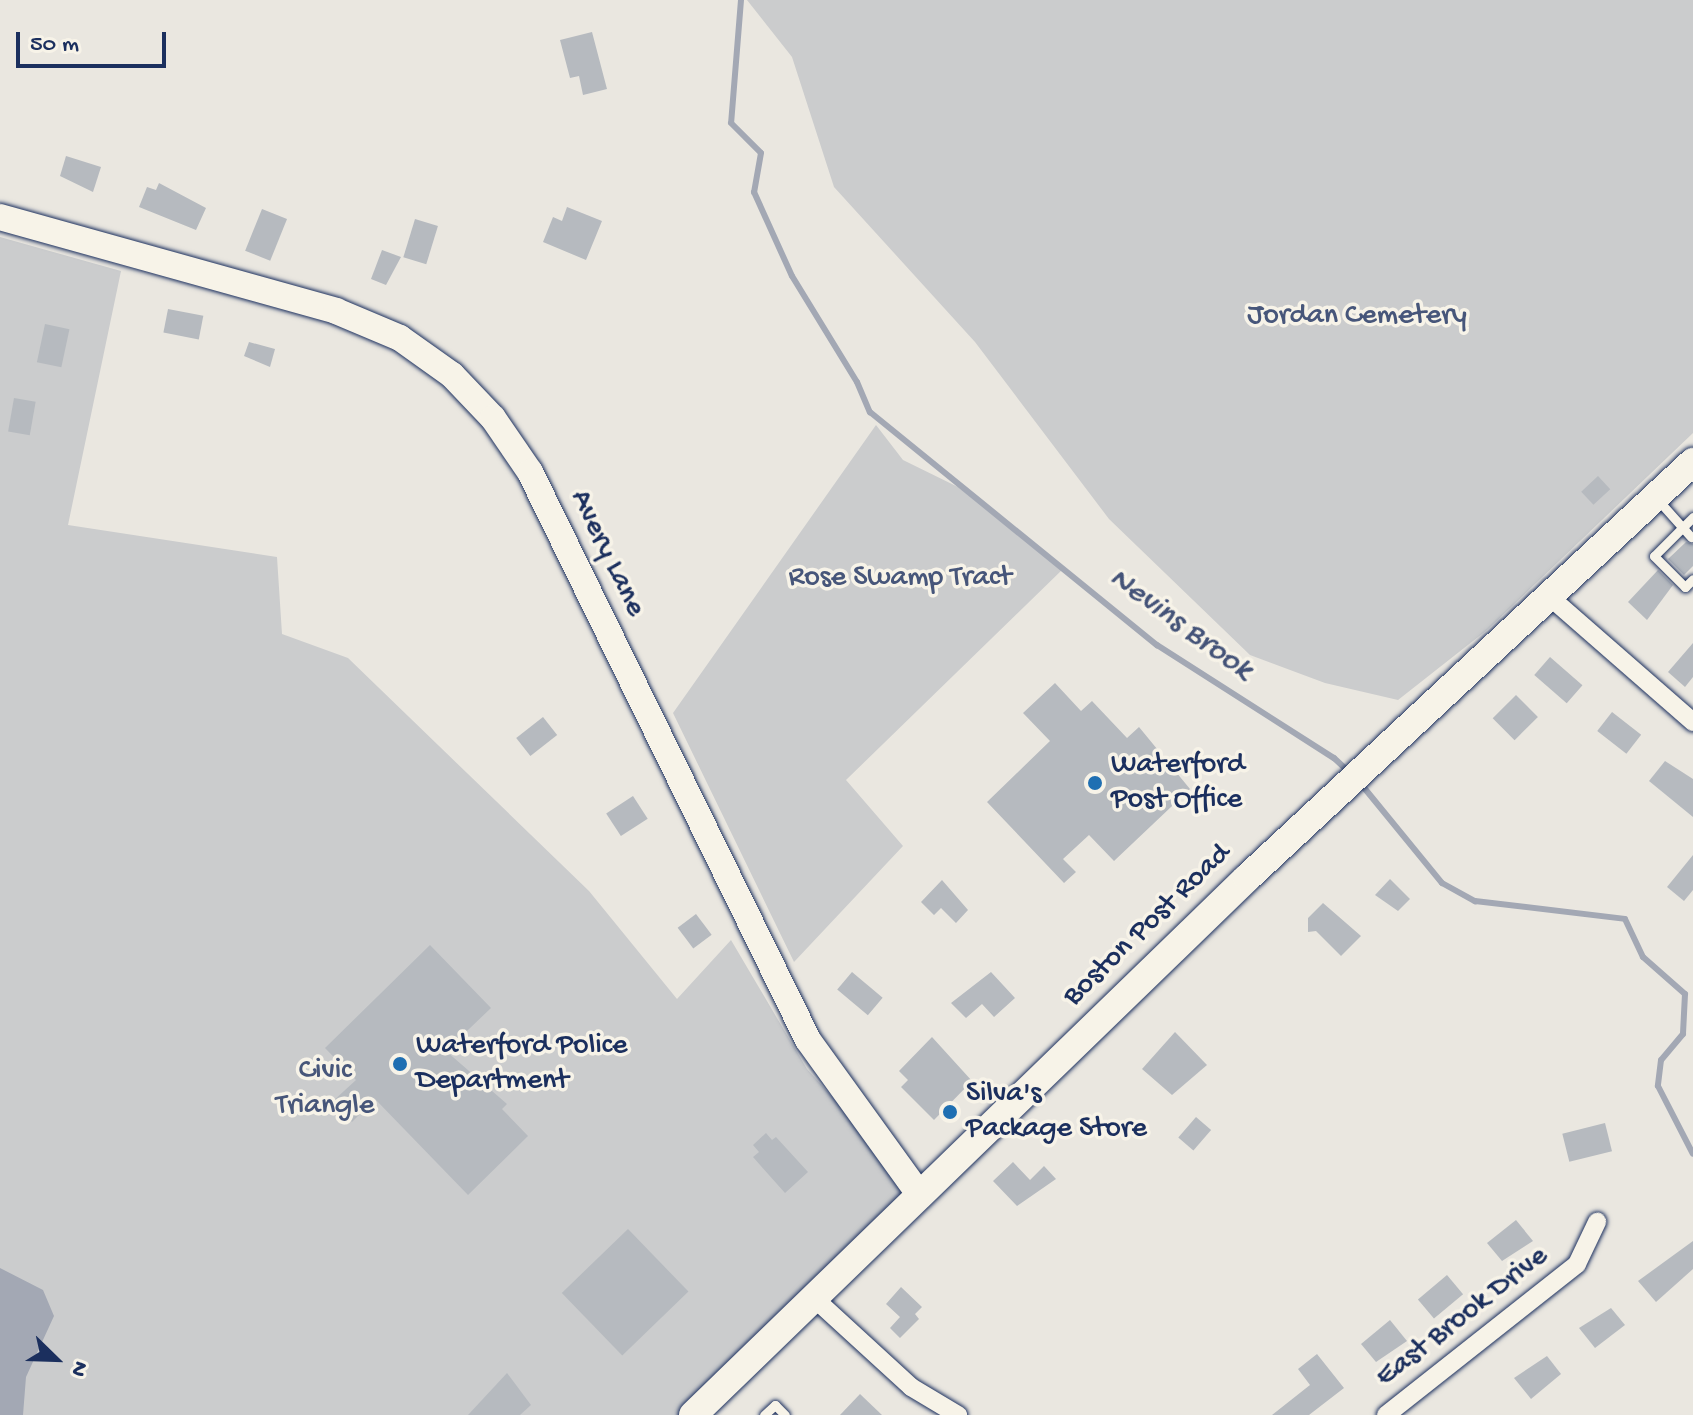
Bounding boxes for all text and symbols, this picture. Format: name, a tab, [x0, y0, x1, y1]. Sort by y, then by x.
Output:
scale bar	[20, 16, 170, 66]
text: 50 m	[30, 31, 79, 60]
park label: Jordan Cemetery	[1247, 299, 1467, 335]
street label: Avery Lane	[560, 485, 652, 623]
water label: Nevins Brook	[1101, 560, 1259, 690]
park label: Rose Swamp Tract	[788, 561, 1012, 597]
place label: Waterford Post Office	[1111, 748, 1244, 818]
marker: Waterford Post Office	[1086, 774, 1104, 792]
street label: Boston Post Road	[1057, 837, 1239, 1015]
place label: Waterford Police Department	[416, 1029, 627, 1100]
park label: Civic Triangle	[276, 1054, 374, 1124]
marker: Waterford Police Department	[391, 1055, 409, 1073]
place label: Silva's Package Store	[966, 1077, 1147, 1148]
marker: Silva's Package Store	[941, 1103, 959, 1121]
street label: East Brook Drive	[1370, 1240, 1556, 1396]
north arrow	[16, 1319, 96, 1399]
text: N	[63, 1357, 93, 1380]

